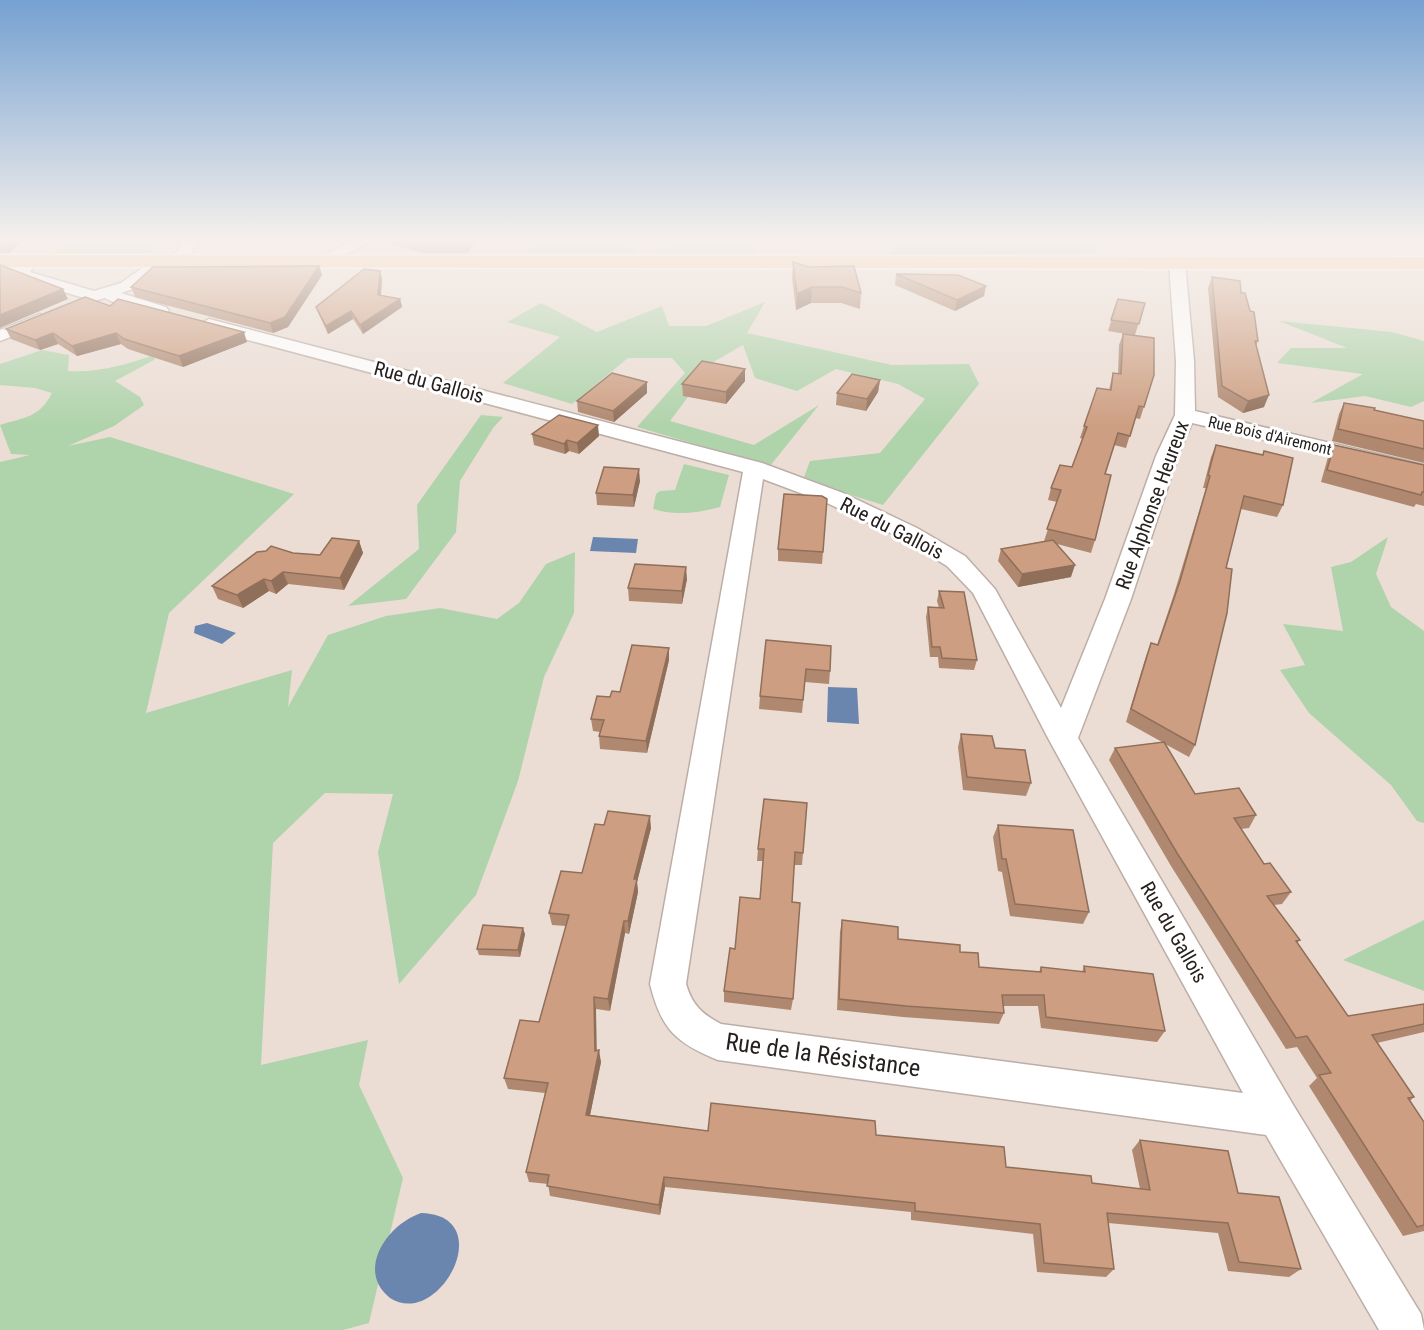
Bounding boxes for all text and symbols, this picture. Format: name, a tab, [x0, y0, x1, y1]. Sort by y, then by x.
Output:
street label: Rue du Gallois	[371, 356, 487, 408]
street label: Rue Bois d'Airemont	[1206, 412, 1334, 459]
street label: Rue Alphonse Heureux	[1110, 417, 1194, 593]
street label: Rue du Gallois	[836, 492, 948, 564]
street label: Rue du Gallois	[1135, 877, 1213, 987]
street label: Rue de la Résistance	[724, 1027, 922, 1083]

